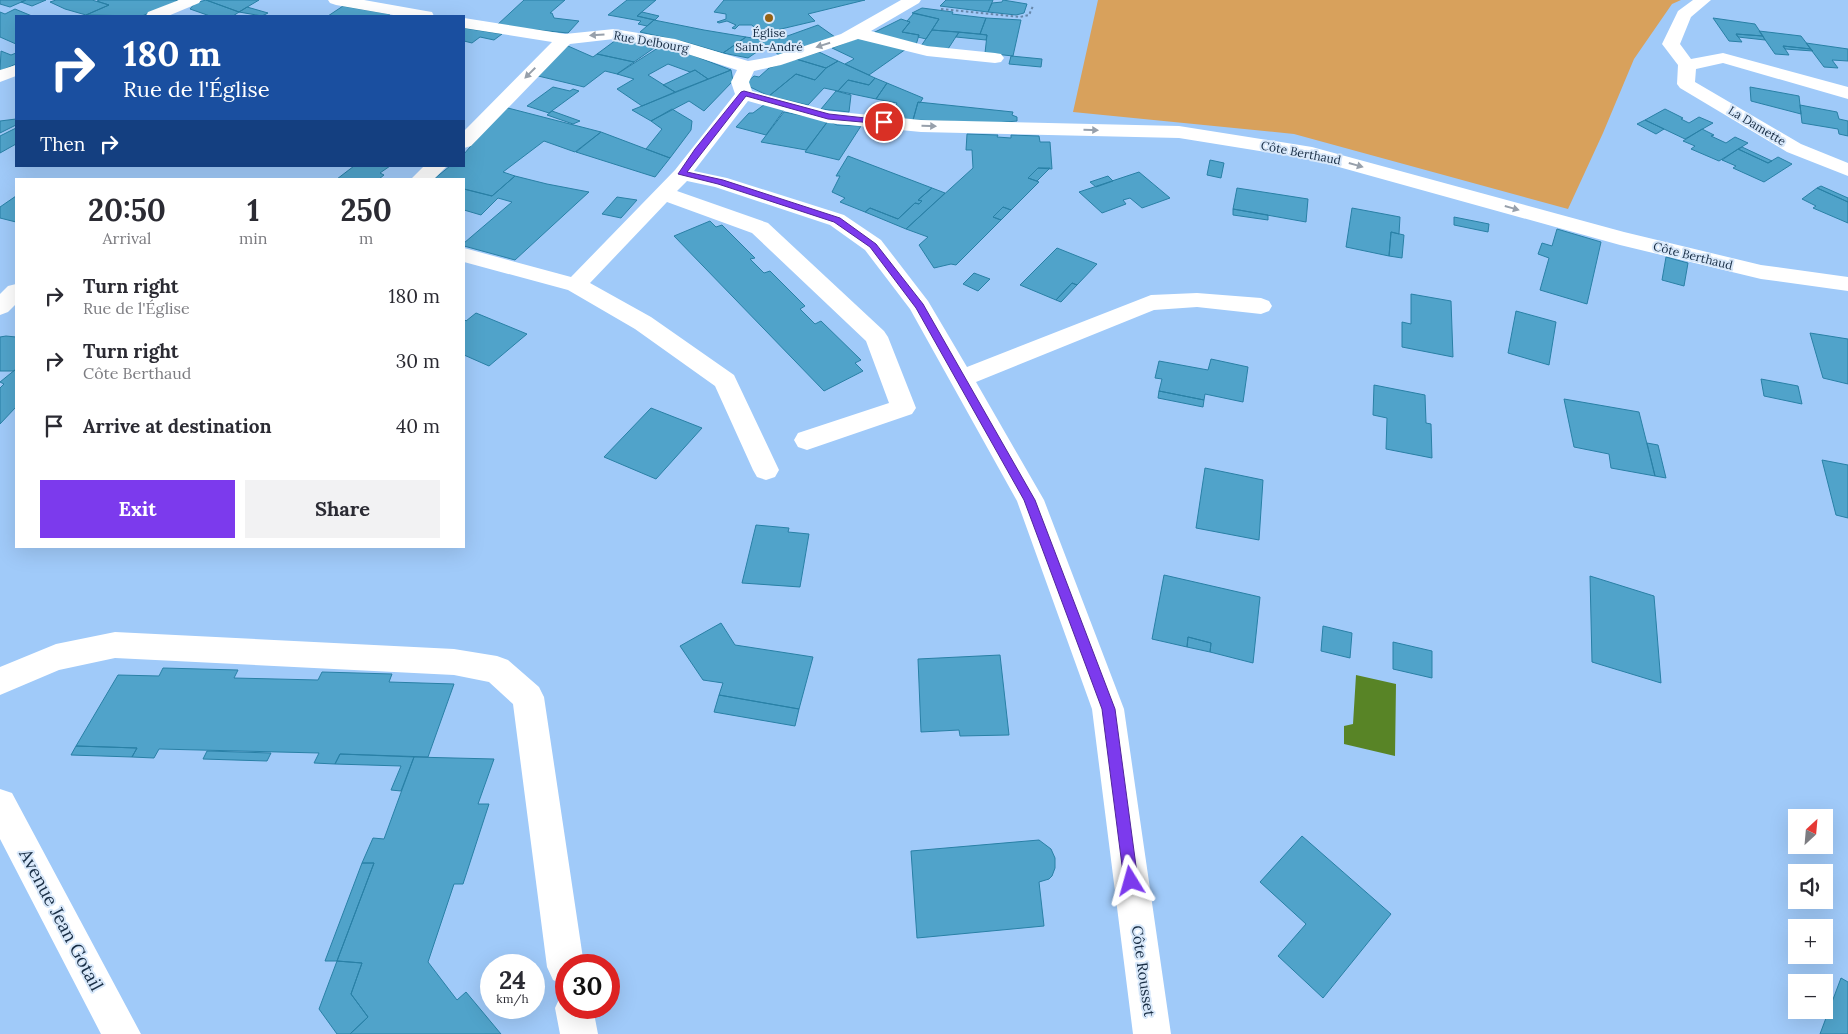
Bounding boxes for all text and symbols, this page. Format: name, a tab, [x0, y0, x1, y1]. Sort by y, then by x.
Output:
marker: Église Saint-André	[763, 12, 775, 24]
place label: Église Saint-André	[735, 25, 803, 54]
street label: Rue Delbourg	[612, 28, 690, 56]
text: 180 m	[123, 31, 221, 76]
one-way arrow	[589, 31, 605, 39]
icon: right	[40, 35, 105, 100]
one-way arrow	[816, 42, 831, 50]
one-way arrow	[524, 67, 536, 79]
text: Rue de l'Église	[123, 75, 270, 103]
pin	[863, 101, 905, 143]
street label: La Damette	[1726, 102, 1789, 149]
icon: arrive	[870, 108, 898, 136]
one-way arrow	[921, 122, 937, 130]
one-way arrow	[1084, 126, 1100, 134]
icon: right	[95, 130, 123, 158]
text: Then	[40, 132, 85, 156]
street label: Côte Berthaud	[1260, 137, 1342, 168]
one-way arrow	[1348, 161, 1363, 169]
text: 20:50	[88, 191, 166, 229]
text: 1	[247, 191, 259, 229]
text: 250	[341, 191, 392, 229]
one-way arrow	[1505, 205, 1520, 213]
text: Arrival	[103, 228, 151, 248]
text: min	[239, 228, 268, 248]
text: m	[359, 228, 373, 248]
street label: Côte Berthaud	[1652, 238, 1734, 273]
text: Turn right	[83, 274, 179, 298]
icon: right	[40, 282, 68, 310]
text: 180 m	[389, 284, 440, 308]
text: Rue de l'Église	[83, 298, 190, 318]
text: Turn right	[83, 339, 179, 363]
icon: right	[40, 347, 68, 375]
text: 30 m	[396, 349, 440, 373]
text: Côte Berthaud	[83, 363, 191, 383]
icon: arrive	[40, 412, 68, 440]
text: Arrive at destination	[83, 414, 272, 438]
text: 40 m	[396, 414, 440, 438]
button: Exit	[40, 480, 235, 538]
button: Share	[245, 480, 440, 538]
north arrow	[1788, 809, 1832, 854]
map controls	[1788, 809, 1833, 1019]
street label: Avenue Jean Gotail	[14, 844, 109, 995]
position arrow	[1104, 854, 1156, 906]
button: sound	[1788, 864, 1833, 909]
button: +	[1788, 919, 1833, 964]
street label: Côte Rousset	[1128, 924, 1159, 1018]
speed limit sign: 30	[555, 954, 620, 1019]
text: 24	[499, 964, 526, 996]
button: −	[1788, 974, 1833, 1019]
text: km/h	[496, 991, 529, 1006]

